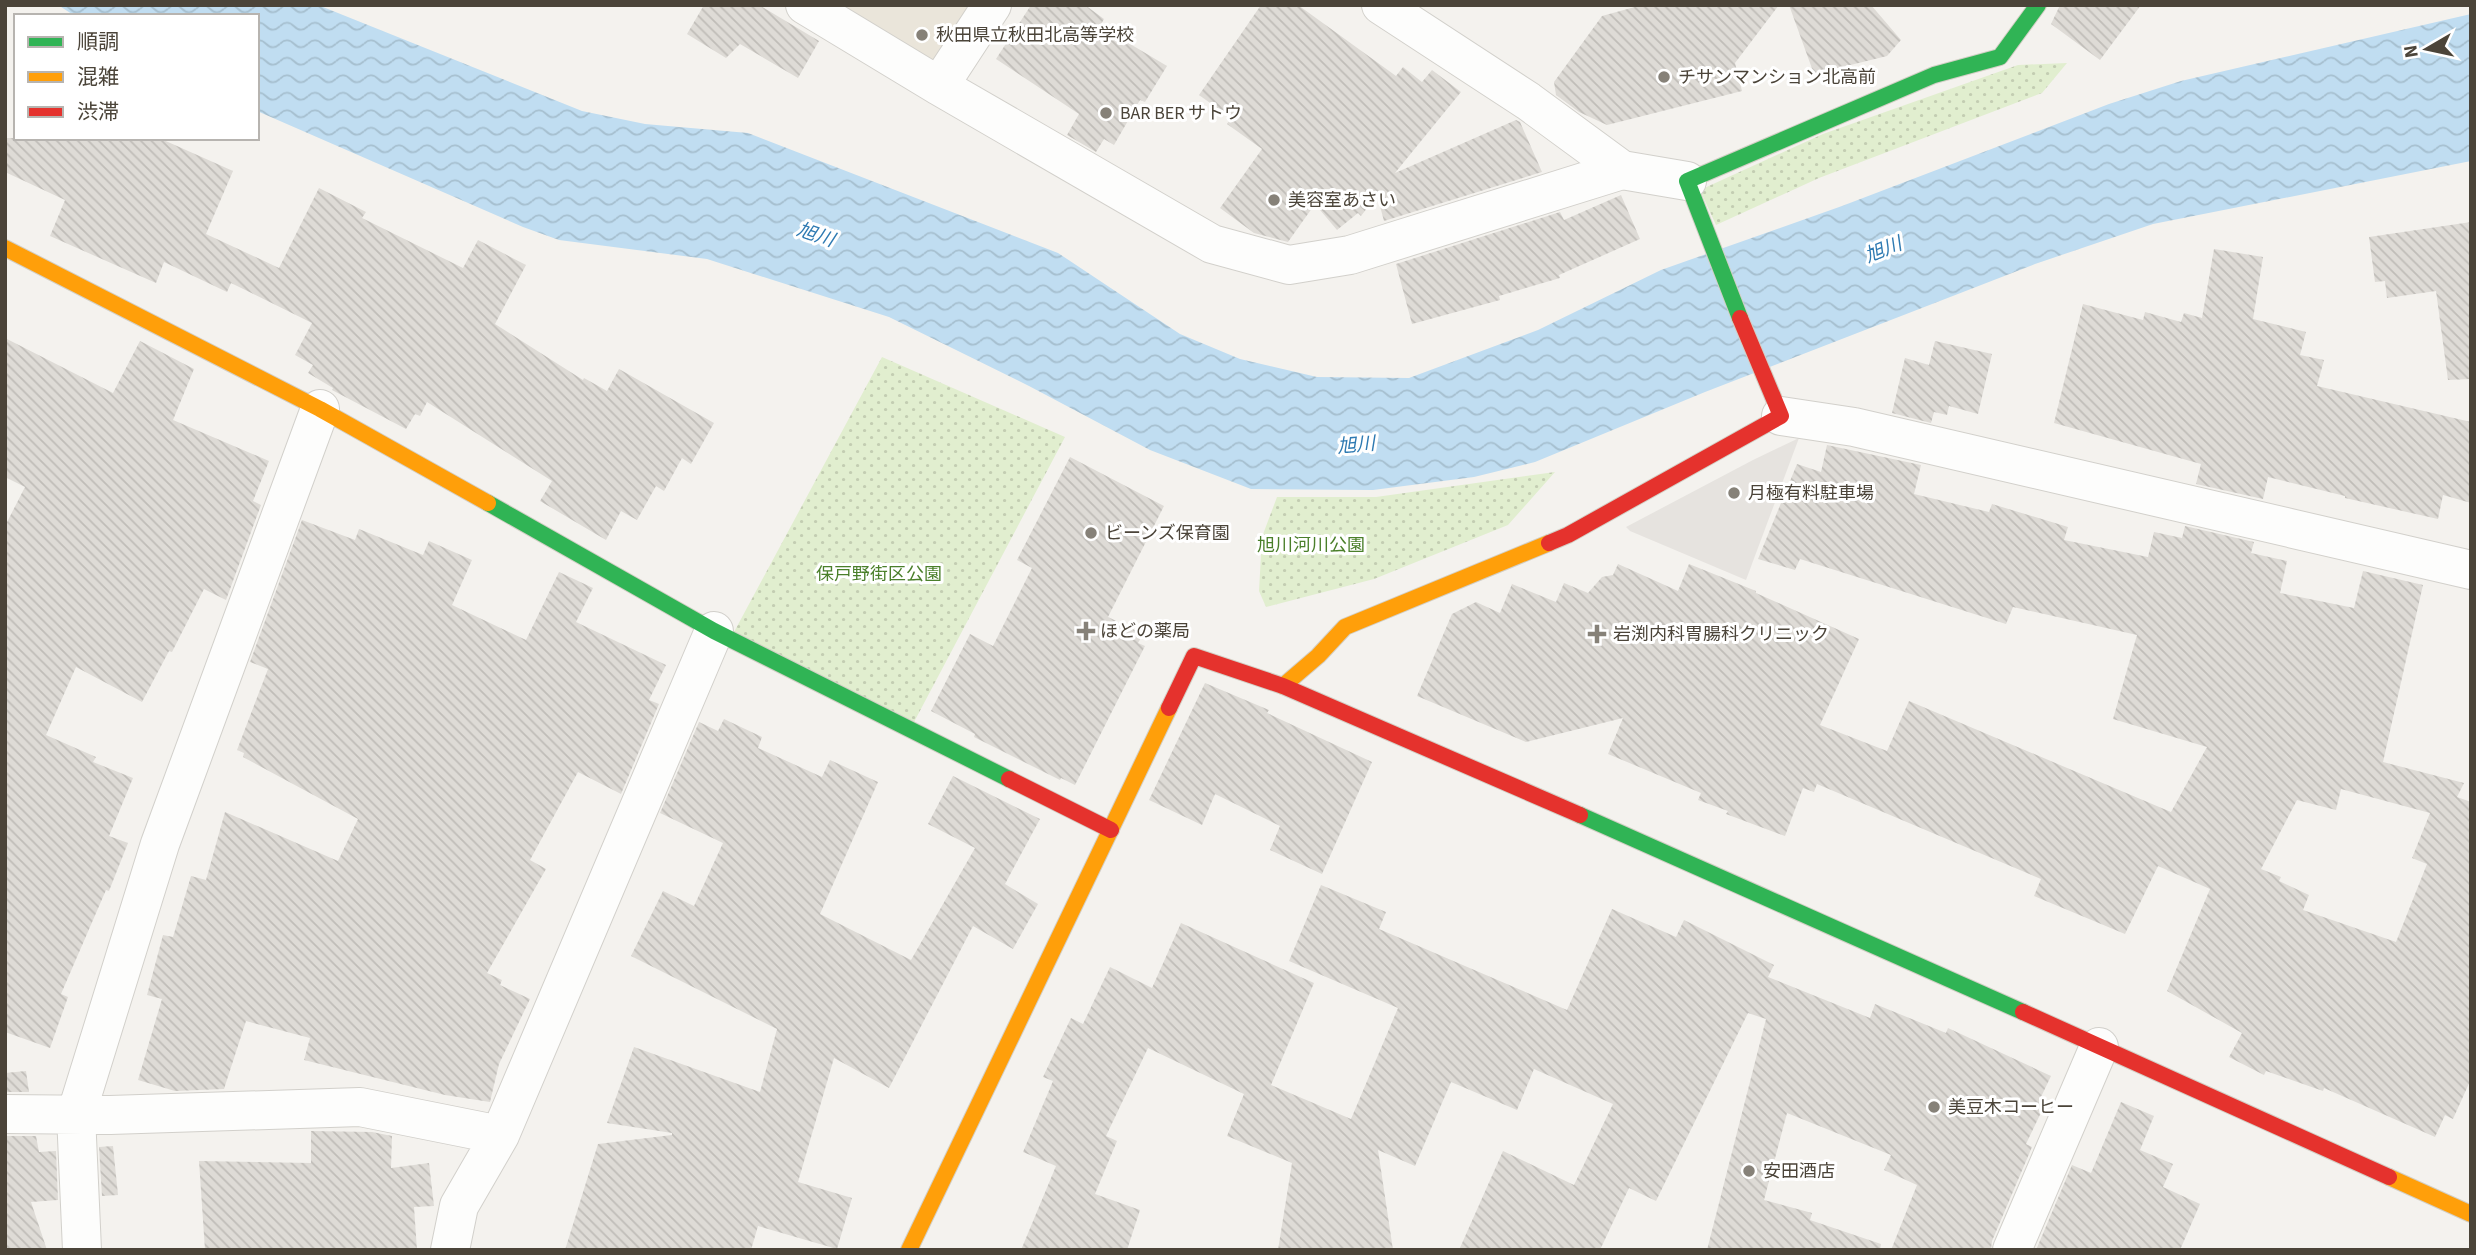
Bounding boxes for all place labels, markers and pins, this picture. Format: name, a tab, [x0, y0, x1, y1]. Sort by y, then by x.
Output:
place label: 秋田県立秋田北高等学校	[936, 23, 1134, 48]
marker: 秋田県立秋田北高等学校	[914, 27, 930, 43]
place label: チサンマンション北高前	[1678, 65, 1876, 90]
marker: チサンマンション北高前	[1656, 69, 1672, 85]
place label: BAR BER サトウ	[1120, 101, 1242, 126]
marker: BAR BER サトウ	[1098, 105, 1114, 121]
place label: 美容室あさい	[1288, 188, 1396, 213]
marker: 美容室あさい	[1266, 192, 1282, 208]
place label: 月極有料駐車場	[1748, 481, 1874, 506]
marker: 月極有料駐車場	[1726, 485, 1742, 501]
place label: ビーンズ保育園	[1105, 521, 1230, 546]
marker: ビーンズ保育園	[1083, 525, 1099, 541]
place label: ほどの薬局	[1100, 619, 1190, 644]
place label: 岩渕内科胃腸科クリニック	[1613, 622, 1829, 647]
marker: ほどの薬局	[1078, 623, 1094, 639]
marker: 岩渕内科胃腸科クリニック	[1587, 624, 1607, 644]
place label: 美豆木コーヒー	[1948, 1095, 2074, 1120]
marker: 美豆木コーヒー	[1926, 1099, 1942, 1115]
place label: 安田酒店	[1763, 1159, 1835, 1184]
marker: 安田酒店	[1741, 1163, 1757, 1179]

